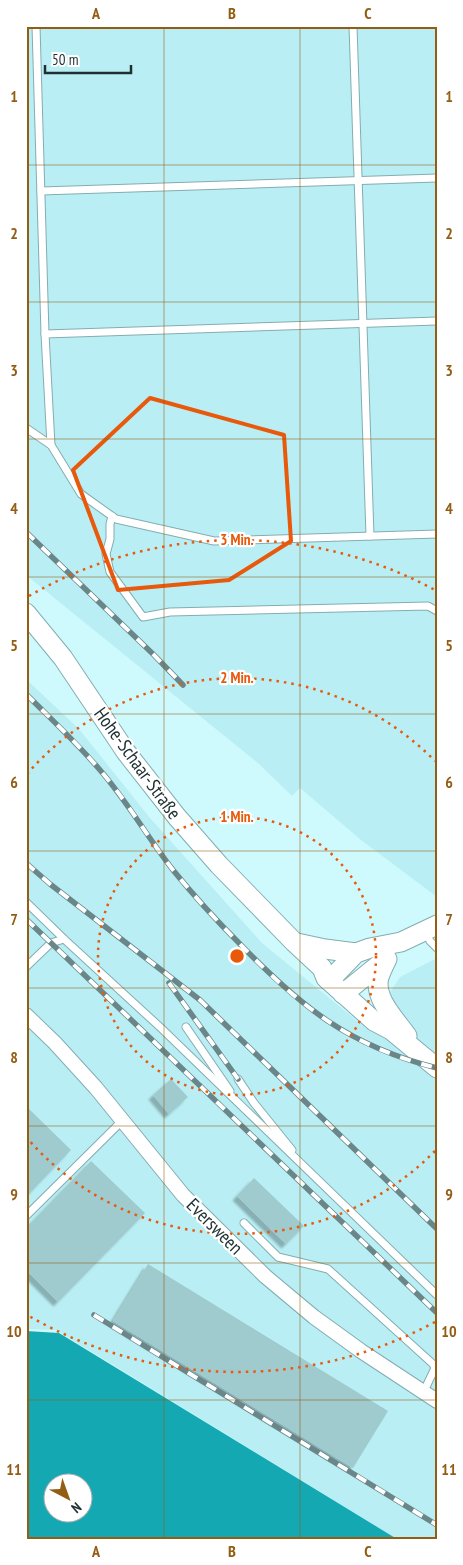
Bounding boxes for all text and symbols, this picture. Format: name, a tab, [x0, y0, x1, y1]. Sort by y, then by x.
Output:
text: A	[91, 3, 101, 23]
text: B	[228, 3, 236, 23]
text: C	[364, 3, 372, 23]
scale bar	[45, 42, 131, 74]
text: 50 m	[52, 50, 78, 69]
text: 1	[10, 86, 18, 106]
text: 1	[445, 86, 453, 106]
text: 2	[10, 223, 18, 243]
text: 2	[445, 223, 453, 243]
text: 3	[10, 360, 18, 380]
text: 3	[445, 360, 453, 380]
text: 4	[10, 498, 18, 518]
text: 4	[445, 498, 453, 518]
text: 3 Min.	[220, 530, 254, 549]
text: 5	[10, 635, 18, 655]
text: 5	[445, 635, 453, 655]
text: 2 Min.	[220, 668, 254, 687]
street label: Hohe-Schaar-Straße	[89, 702, 187, 824]
text: 6	[10, 772, 18, 792]
text: 6	[445, 772, 453, 792]
text: 1 Min.	[220, 807, 254, 826]
text: 7	[10, 909, 18, 929]
text: 7	[445, 909, 453, 929]
centre of rings	[228, 947, 246, 965]
text: 8	[10, 1047, 18, 1067]
text: 8	[445, 1047, 453, 1067]
text: 9	[10, 1184, 18, 1204]
text: 9	[445, 1184, 453, 1204]
street label: Eversween	[182, 1193, 248, 1259]
text: 10	[6, 1321, 22, 1341]
text: 10	[441, 1321, 457, 1341]
text: 11	[6, 1459, 22, 1479]
text: 11	[441, 1459, 457, 1479]
north arrow	[42, 1472, 92, 1522]
text: N	[68, 1499, 85, 1517]
text: A	[91, 1541, 101, 1561]
text: B	[228, 1541, 236, 1561]
text: C	[364, 1541, 372, 1561]

